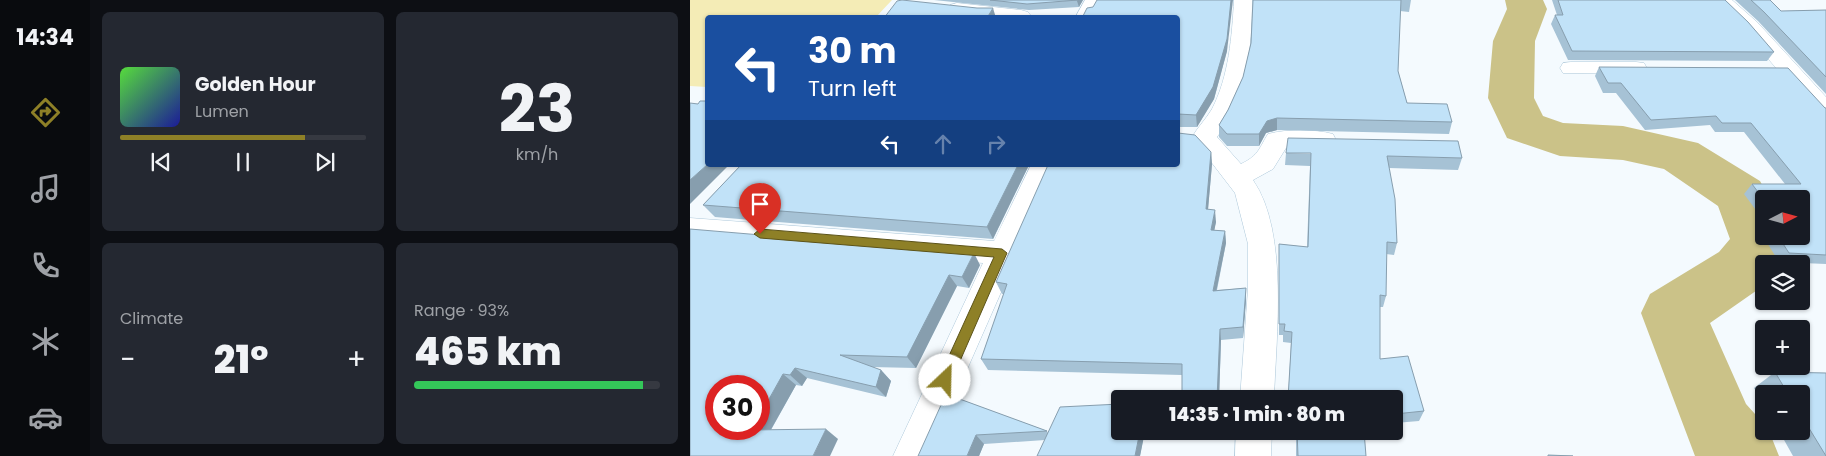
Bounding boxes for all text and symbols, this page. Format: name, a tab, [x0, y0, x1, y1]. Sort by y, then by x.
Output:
text: 14:34	[16, 22, 74, 53]
text: 30 m	[808, 26, 896, 75]
icon: left	[725, 35, 790, 100]
text: 23	[499, 64, 575, 155]
text: Golden Hour	[195, 71, 316, 98]
text: Turn left	[808, 73, 896, 104]
icon: directions	[28, 95, 63, 130]
text: Lumen	[195, 100, 249, 123]
icon: left	[876, 130, 904, 158]
icon: ahead	[929, 130, 957, 158]
icon: right	[982, 130, 1010, 158]
text: km/h	[516, 143, 558, 166]
icon: previous	[147, 148, 175, 176]
icon: pause	[229, 148, 257, 176]
icon: next	[311, 148, 339, 176]
icon: music	[28, 171, 63, 206]
pin	[739, 183, 781, 234]
icon: arrive	[746, 190, 774, 218]
north arrow	[1755, 190, 1810, 245]
map controls	[1755, 190, 1810, 440]
icon: phone	[28, 248, 63, 283]
button: layers	[1755, 255, 1810, 310]
text: Range · 93%	[414, 299, 509, 322]
text: Climate	[120, 307, 183, 330]
button: +	[1755, 320, 1810, 375]
icon: climate	[28, 324, 63, 359]
text: 465 km	[414, 325, 562, 378]
text: 21°	[214, 333, 268, 386]
text: −	[120, 340, 135, 379]
text: +	[347, 340, 366, 379]
position arrow	[918, 353, 970, 405]
speed limit sign: 30	[705, 375, 770, 440]
button: −	[1755, 385, 1810, 440]
icon: car	[28, 400, 63, 435]
text: 14:35 · 1 min · 80 m	[1169, 401, 1345, 428]

